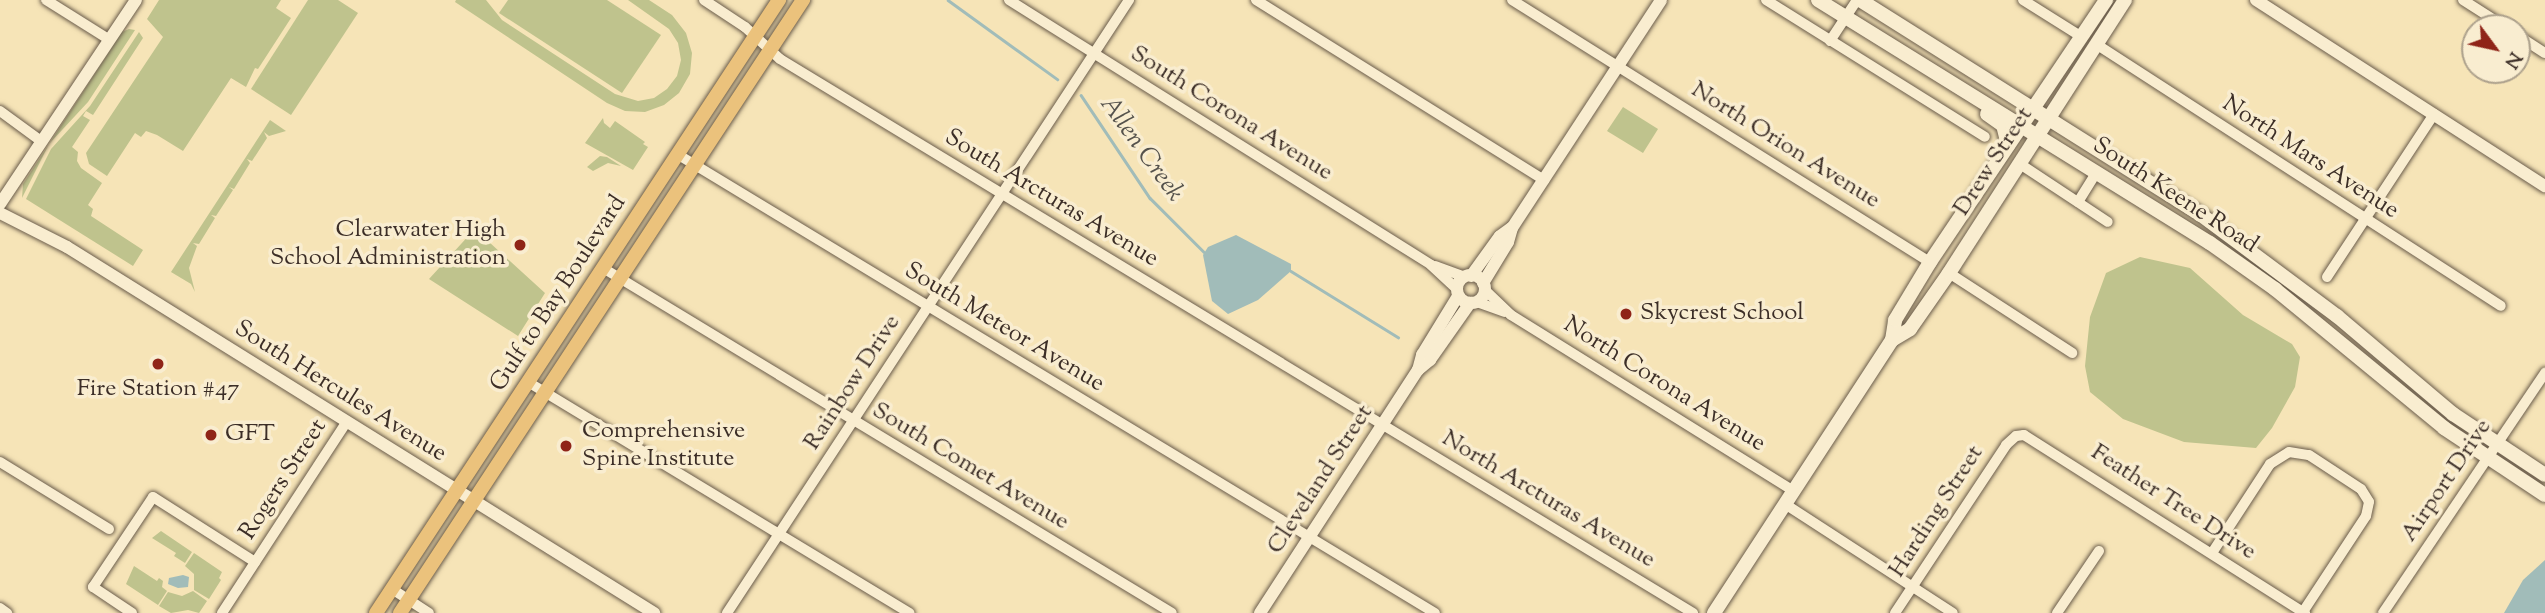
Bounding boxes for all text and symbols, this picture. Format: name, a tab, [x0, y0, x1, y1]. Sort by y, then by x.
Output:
north arrow	[2461, 14, 2531, 84]
street label: South Corona Avenue	[1125, 40, 1337, 188]
text: N	[2497, 46, 2528, 73]
street label: North Orion Avenue	[1685, 76, 1885, 216]
water label: Allen Creek	[1092, 90, 1190, 208]
street label: North Mars Avenue	[2216, 90, 2404, 226]
street label: Drew Street	[1948, 102, 2040, 222]
street label: South Arcturas Avenue	[939, 124, 1163, 274]
street label: South Keene Road	[2087, 132, 2263, 260]
street label: Gulf to Bay Boulevard	[485, 191, 633, 397]
place label: Clearwater High School Administration	[270, 217, 506, 273]
marker: Clearwater High School Administration	[512, 237, 528, 253]
street label: South Meteor Avenue	[899, 257, 1109, 399]
place label: Skycrest School	[1640, 300, 1804, 328]
marker: Skycrest School	[1618, 306, 1634, 322]
street label: Rainbow Drive	[799, 310, 907, 456]
street label: North Corona Avenue	[1558, 311, 1770, 459]
street label: South Hercules Avenue	[229, 315, 451, 469]
marker: Fire Station #47	[150, 356, 166, 372]
place label: Fire Station #47	[77, 376, 239, 404]
street label: South Comet Avenue	[866, 397, 1074, 537]
street label: Cleveland Street	[1262, 400, 1380, 560]
street label: Rogers Street	[234, 414, 334, 546]
street label: Airport Drive	[2395, 414, 2499, 548]
place label: Comprehensive Spine Institute	[582, 418, 745, 474]
place label: GFT	[225, 421, 275, 449]
street label: North Arcturas Avenue	[1436, 425, 1660, 575]
marker: GFT	[203, 427, 219, 443]
marker: Comprehensive Spine Institute	[556, 436, 576, 456]
street label: Feather Tree Drive	[2085, 439, 2261, 567]
street label: Harding Street	[1884, 440, 1990, 584]

